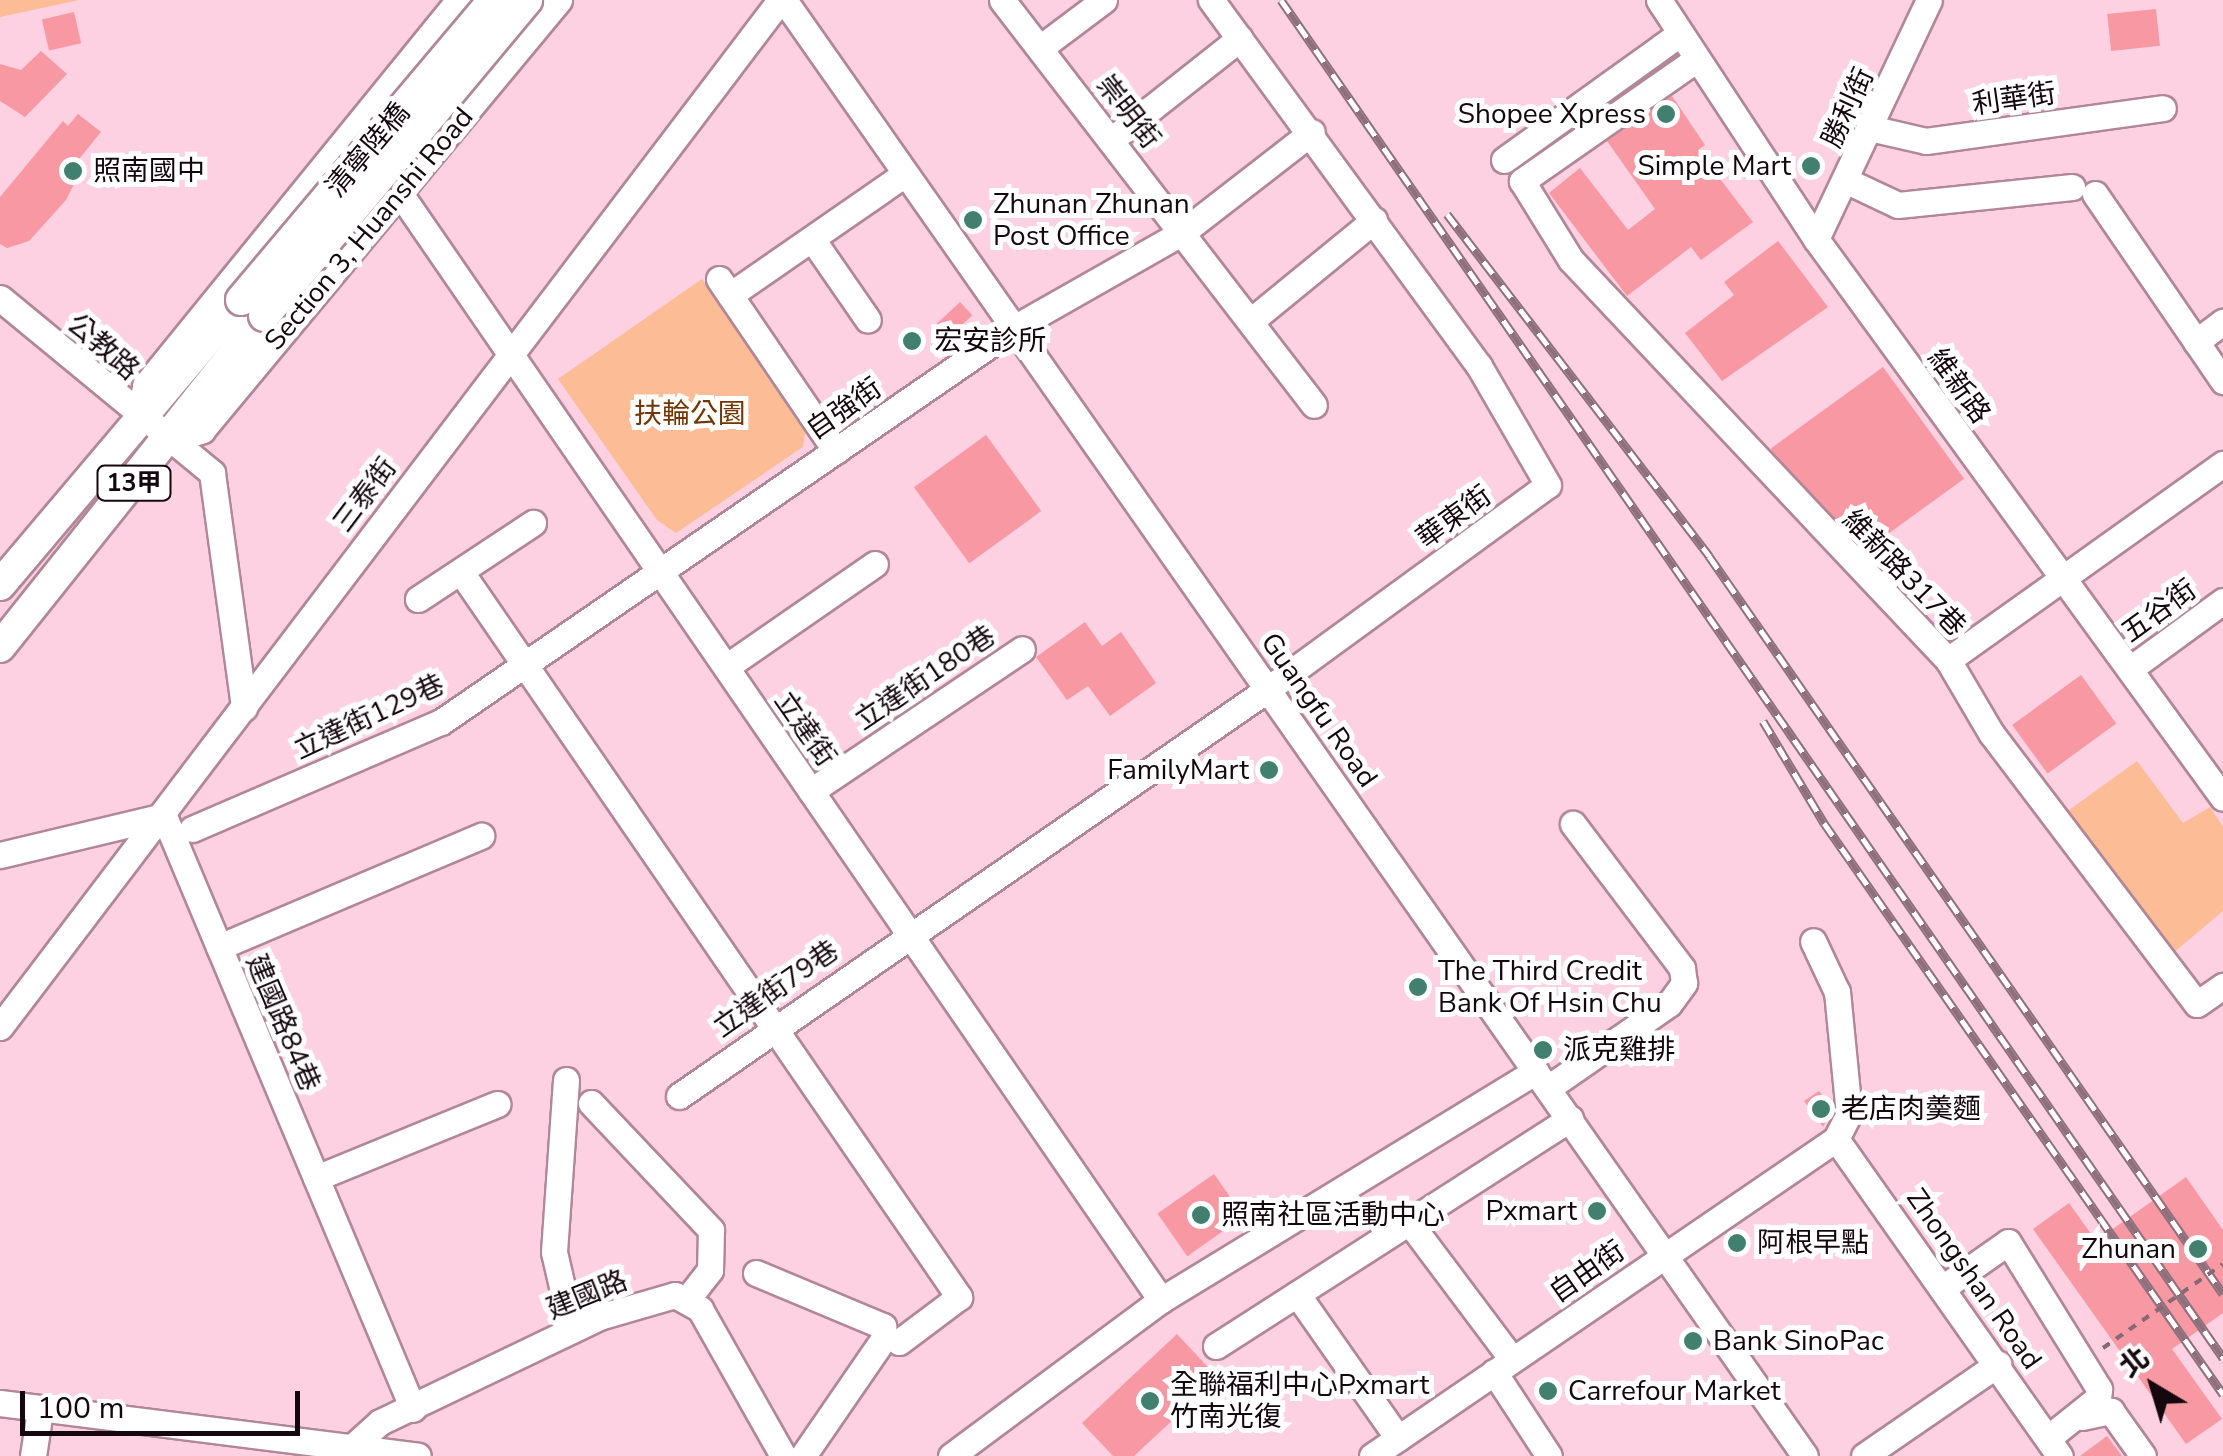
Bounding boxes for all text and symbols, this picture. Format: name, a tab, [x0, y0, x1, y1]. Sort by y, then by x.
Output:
street label: 勝利街	[1815, 63, 1881, 153]
street label: 崇明街	[1089, 69, 1167, 155]
street label: 利華街	[1970, 77, 2058, 121]
street label: 清寧陸橋	[319, 96, 417, 204]
place label: Shopee Xpress	[1458, 97, 1646, 131]
street label: Section 3, Huanshi Road	[258, 101, 480, 357]
marker: Shopee Xpress	[1655, 103, 1677, 125]
place label: Simple Mart	[1637, 149, 1791, 183]
place label: 照南國中	[93, 154, 205, 188]
marker: Simple Mart	[1800, 155, 1822, 177]
marker: 照南國中	[62, 160, 84, 182]
place label: Zhunan Zhunan Post Office	[993, 187, 1190, 253]
marker: Zhunan Zhunan Post Office	[962, 209, 984, 231]
street label: 公教路	[60, 307, 146, 387]
place label: 宏安診所	[934, 324, 1046, 358]
marker: 宏安診所	[899, 328, 925, 354]
street label: 維新路	[1921, 342, 1997, 430]
street label: 自強街	[800, 371, 888, 447]
park label: 扶輪公園	[634, 397, 746, 431]
street label: 三泰街	[326, 451, 404, 539]
road number: 13甲	[96, 463, 172, 503]
street label: 華東街	[1410, 479, 1498, 555]
street label: 維新路317巷	[1836, 503, 1972, 643]
street label: 五谷街	[2115, 573, 2203, 649]
street label: 立達街180巷	[848, 619, 1002, 737]
street label: Guangfu Road	[1253, 626, 1385, 794]
street label: 立達街129巷	[288, 667, 450, 767]
street label: 立達街	[767, 685, 843, 773]
place label: FamilyMart	[1107, 753, 1249, 787]
marker: FamilyMart	[1258, 759, 1280, 781]
street label: 立達街79巷	[707, 933, 845, 1045]
street label: 建國路84巷	[239, 949, 327, 1097]
place label: The Third Credit Bank Of Hsin Chu	[1438, 954, 1662, 1020]
marker: The Third Credit Bank Of Hsin Chu	[1407, 976, 1429, 998]
place label: 派克雞排	[1563, 1033, 1675, 1067]
marker: 派克雞排	[1532, 1039, 1554, 1061]
place label: 老店肉羮麵	[1841, 1092, 1981, 1126]
marker: 老店肉羮麵	[1810, 1098, 1832, 1120]
street label: Zhongshan Road	[1899, 1182, 2049, 1376]
place label: Pxmart	[1486, 1194, 1577, 1228]
place label: 照南社區活動中心	[1221, 1198, 1445, 1232]
marker: Pxmart	[1586, 1200, 1608, 1222]
marker: 照南社區活動中心	[1190, 1204, 1212, 1226]
place label: 阿根早點	[1757, 1226, 1869, 1260]
marker: 阿根早點	[1726, 1232, 1748, 1254]
place label: Zhunan	[2081, 1232, 2176, 1266]
street label: 自由街	[1543, 1234, 1631, 1310]
marker: Zhunan	[2185, 1236, 2211, 1262]
street label: 建國路	[542, 1264, 632, 1326]
place label: Bank SinoPac	[1713, 1324, 1884, 1358]
marker: Bank SinoPac	[1682, 1330, 1704, 1352]
north arrow	[2103, 1336, 2203, 1436]
text: 北	[2112, 1339, 2157, 1386]
place label: 全聯福利中心Pxmart 竹南光復	[1170, 1368, 1429, 1434]
scale bar	[25, 1371, 305, 1433]
place label: Carrefour Market	[1568, 1374, 1781, 1408]
marker: Carrefour Market	[1537, 1380, 1559, 1402]
text: 100 m	[37, 1388, 124, 1429]
marker: 全聯福利中心Pxmart 竹南光復	[1139, 1390, 1161, 1412]

